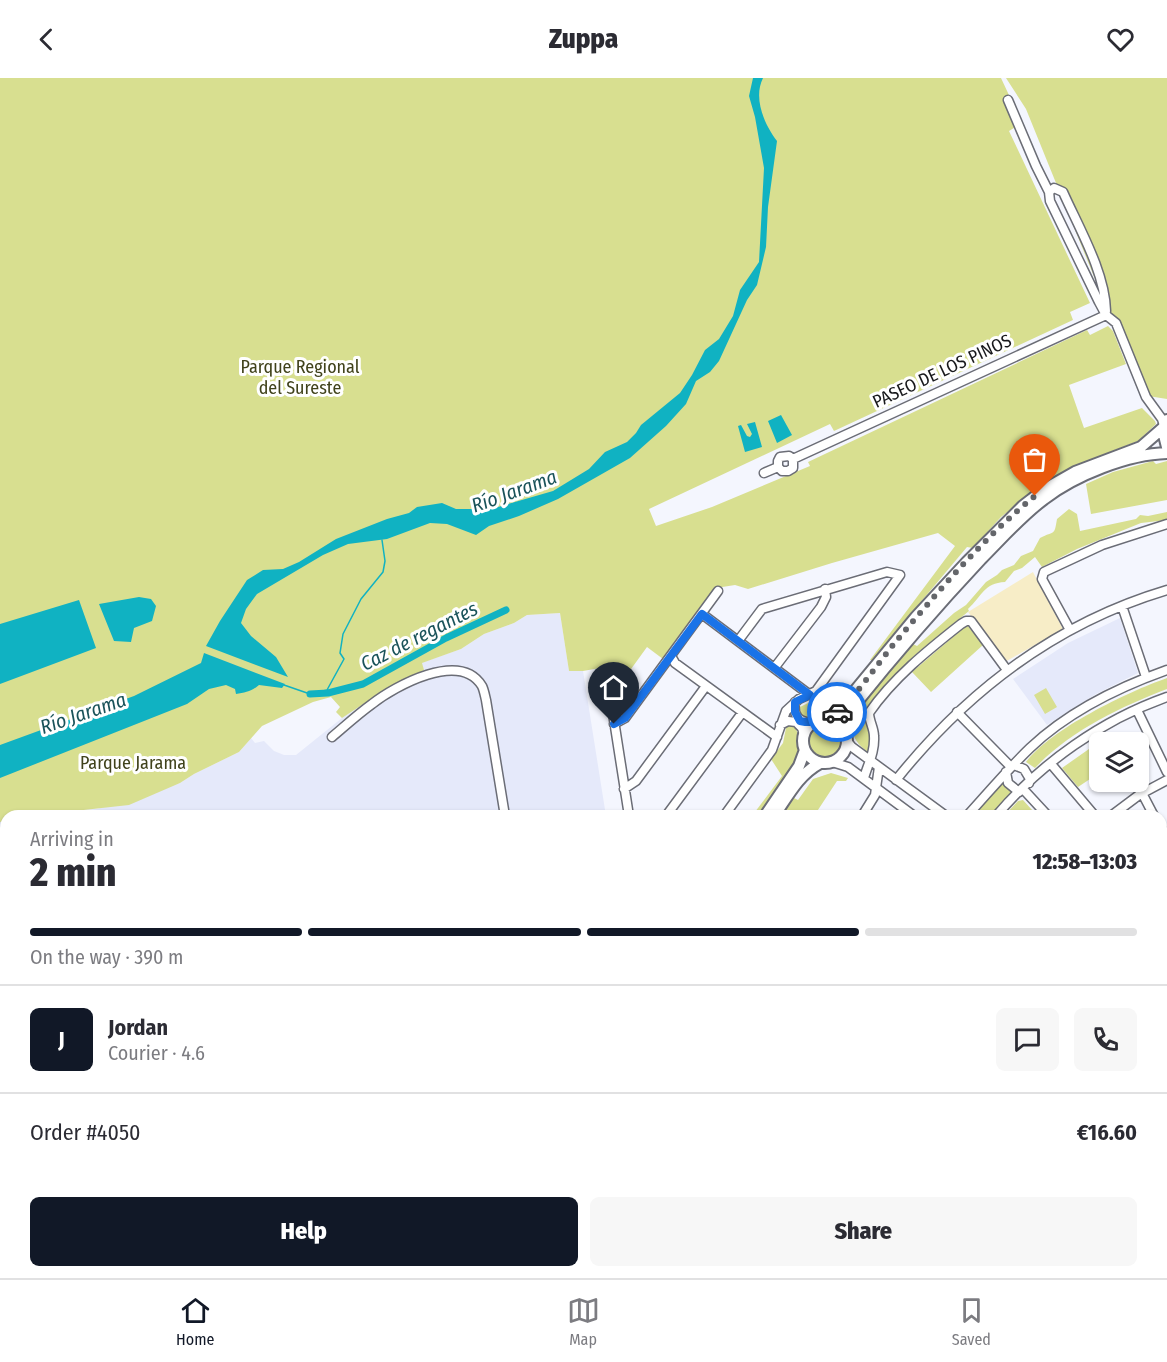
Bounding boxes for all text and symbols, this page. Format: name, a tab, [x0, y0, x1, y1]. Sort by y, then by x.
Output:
icon: back	[30, 23, 63, 56]
text: Zuppa	[549, 23, 618, 55]
icon: heart	[1104, 23, 1137, 56]
street label: PASEO DE LOS PINOS	[869, 329, 1015, 413]
park label: Parque Regional del Sureste	[240, 356, 360, 399]
pin	[1009, 434, 1060, 496]
icon: bag	[1018, 443, 1051, 476]
water label: Río Jarama	[468, 464, 560, 518]
water label: Caz de regantes	[356, 596, 482, 676]
pin	[588, 662, 639, 724]
icon: home	[597, 671, 630, 704]
courier	[807, 682, 867, 742]
water label: Río Jarama	[37, 687, 129, 739]
icon: car	[821, 696, 854, 729]
map controls	[1089, 732, 1149, 792]
button: layers	[1089, 732, 1149, 792]
park label: Parque Jarama	[80, 752, 186, 774]
text: Arriving in	[30, 827, 114, 851]
text: 12:58–13:03	[1032, 848, 1137, 875]
text: 2 min	[30, 850, 116, 896]
text: On the way · 390 m	[30, 945, 183, 969]
button: chat	[996, 1008, 1059, 1071]
button: phone	[1074, 1008, 1137, 1071]
text: Jordan	[108, 1014, 168, 1041]
text: J	[58, 1026, 65, 1053]
text: Courier · 4.6	[108, 1041, 205, 1065]
text: Order #4050	[30, 1119, 140, 1146]
text: €16.60	[1077, 1119, 1137, 1146]
button: Help	[30, 1197, 578, 1266]
button: Share	[590, 1197, 1137, 1266]
tab: Home	[176, 1294, 214, 1349]
tab: Map	[567, 1294, 600, 1349]
tab: Saved	[952, 1294, 991, 1349]

